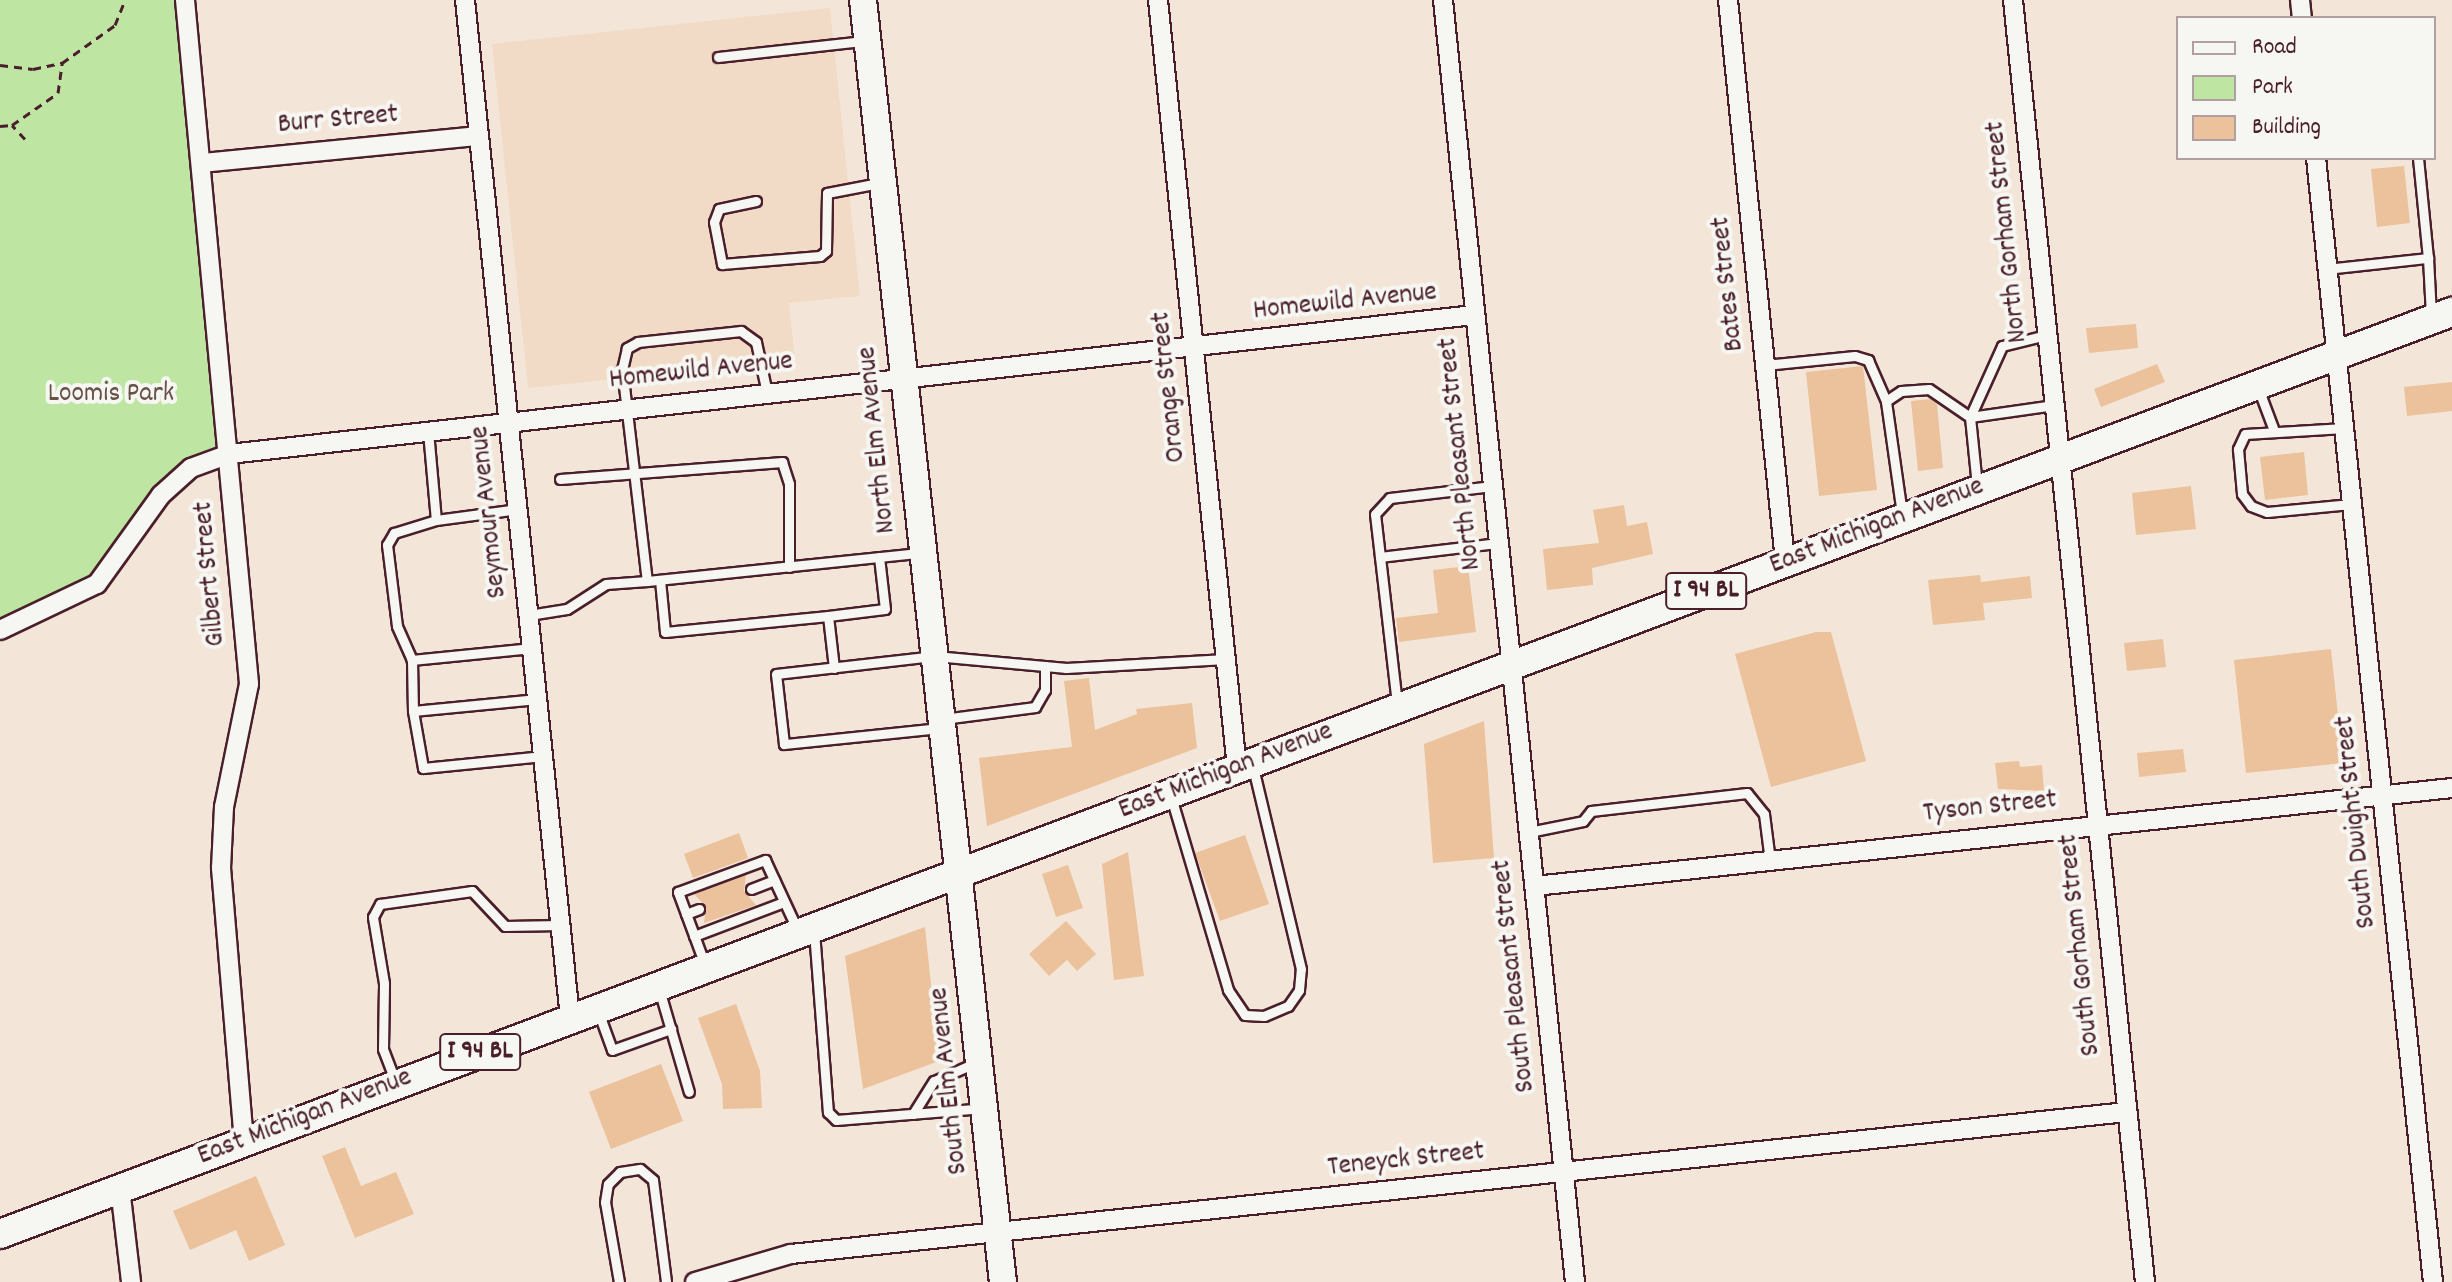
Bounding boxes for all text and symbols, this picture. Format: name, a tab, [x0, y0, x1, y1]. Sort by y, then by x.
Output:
legend	[2176, 16, 2436, 160]
text: Road	[2252, 31, 2297, 65]
text: Park	[2252, 71, 2293, 105]
street label: Burr Street	[276, 99, 400, 143]
text: Building	[2252, 111, 2321, 145]
street label: North Gorham Street	[1980, 119, 2036, 345]
street label: Bates Street	[1705, 215, 1753, 353]
street label: Homewild Avenue	[1252, 277, 1438, 329]
street label: Orange Street	[1145, 310, 1195, 464]
street label: North Pleasant Street	[1432, 336, 1490, 572]
street label: North Elm Avenue	[851, 345, 905, 535]
street label: Homewild Avenue	[608, 346, 794, 398]
park label: Loomis Park	[48, 378, 174, 412]
street label: Seymour Avenue	[464, 424, 516, 600]
street label: East Michigan Avenue	[1765, 471, 1989, 583]
street label: Gilbert Street	[188, 500, 234, 648]
road number: I 94 BL	[1664, 569, 1748, 613]
street label: South Dwight Street	[2329, 714, 2385, 930]
street label: East Michigan Avenue	[1114, 716, 1338, 828]
street label: Tyson Street	[1922, 784, 2058, 832]
street label: South Gorham Street	[2053, 832, 2109, 1058]
street label: South Pleasant Street	[1486, 858, 1544, 1094]
street label: South Elm Avenue	[923, 986, 977, 1176]
road number: I 94 BL	[438, 1030, 522, 1074]
street label: East Michigan Avenue	[193, 1062, 417, 1174]
street label: Teneyck Street	[1326, 1136, 1486, 1186]

